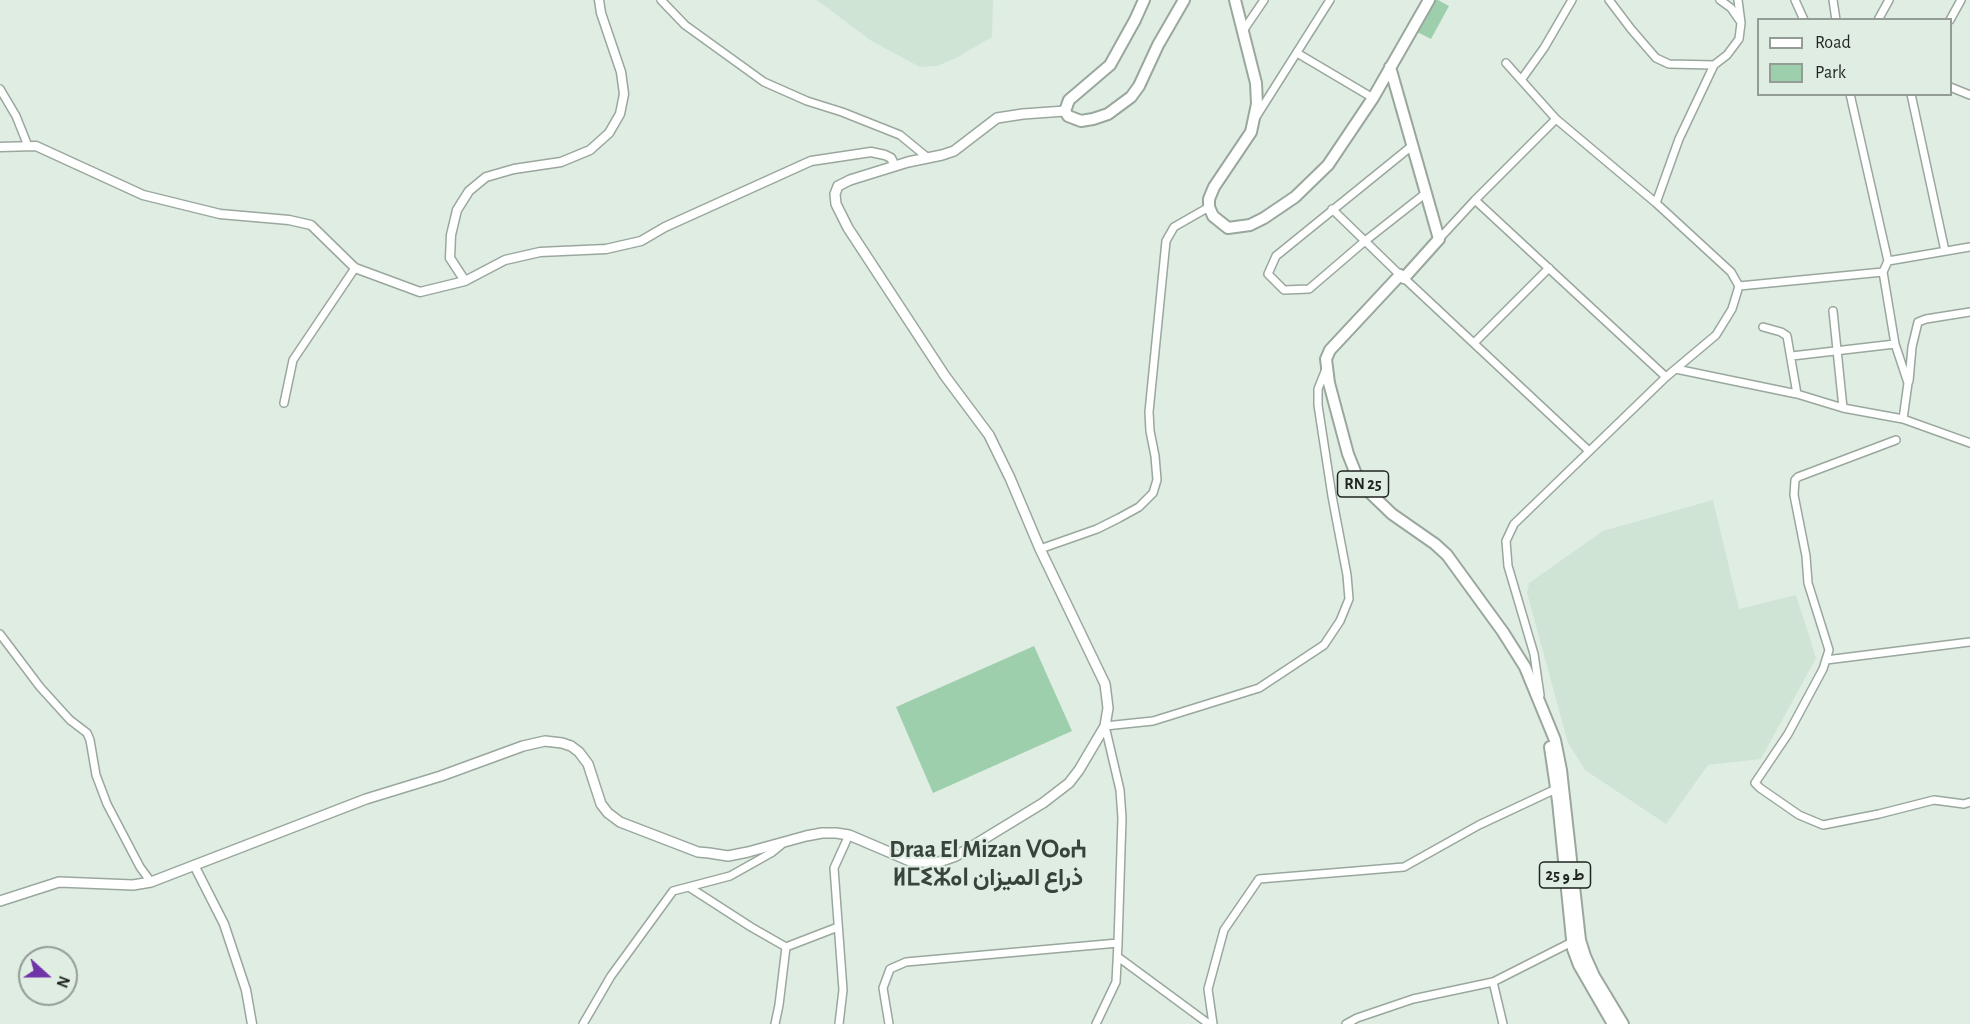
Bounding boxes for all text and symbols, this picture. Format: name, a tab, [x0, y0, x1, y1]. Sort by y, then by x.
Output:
legend	[1757, 18, 1952, 96]
text: Road	[1815, 34, 1851, 52]
text: Park	[1815, 64, 1846, 82]
road number: RN 25	[1338, 471, 1388, 497]
district label: Draa El Mizan ⴸⵔⴰⵄ ⵍⵎⵉⵣⴰⵏ ذراع الميزان	[889, 836, 1087, 892]
road number: ط و 25	[1540, 862, 1590, 888]
north arrow	[18, 946, 78, 1006]
text: N	[53, 974, 72, 990]

